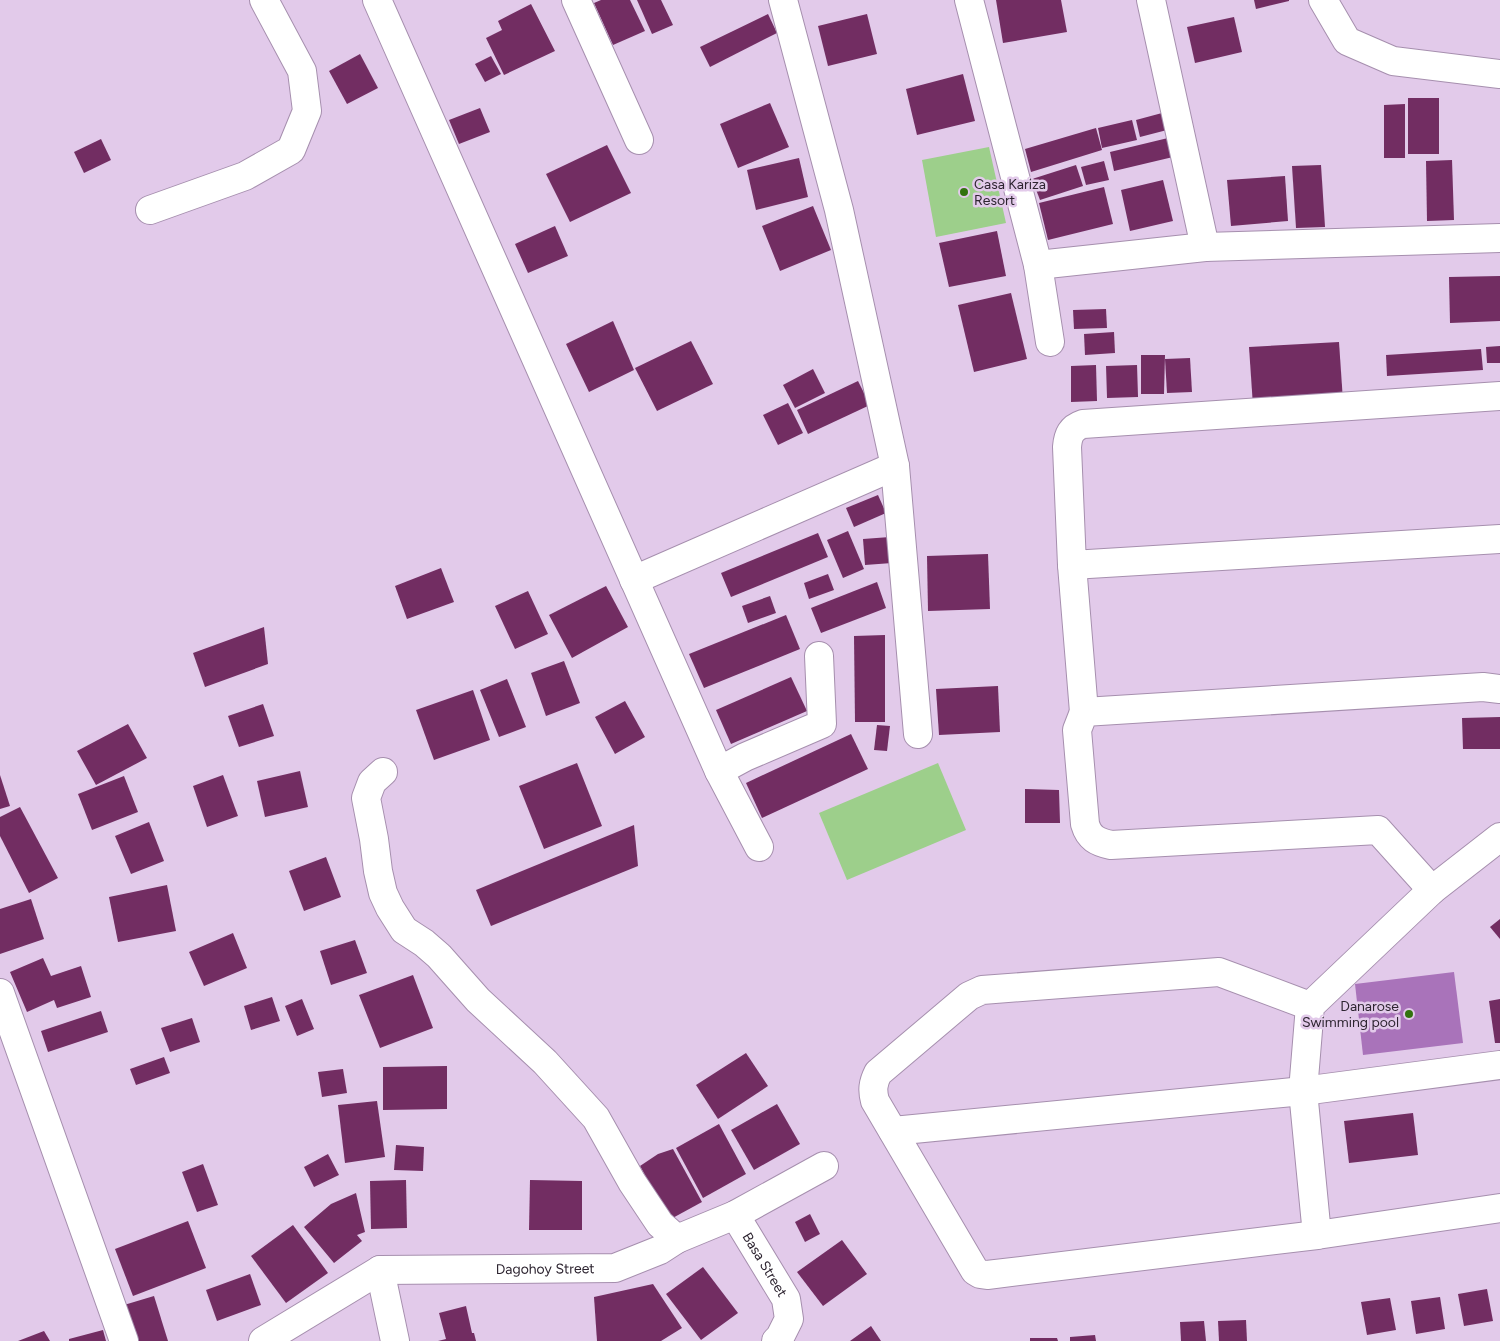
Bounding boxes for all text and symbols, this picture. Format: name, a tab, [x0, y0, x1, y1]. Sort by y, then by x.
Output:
place label: Casa Kariza Resort	[974, 176, 1046, 209]
marker: Casa Kariza Resort	[958, 186, 970, 198]
place label: Danarose Swimming pool	[1302, 998, 1399, 1031]
marker: Danarose Swimming pool	[1403, 1008, 1415, 1020]
street label: Basa Street	[739, 1230, 791, 1300]
street label: Dagohoy Street	[496, 1260, 595, 1278]

